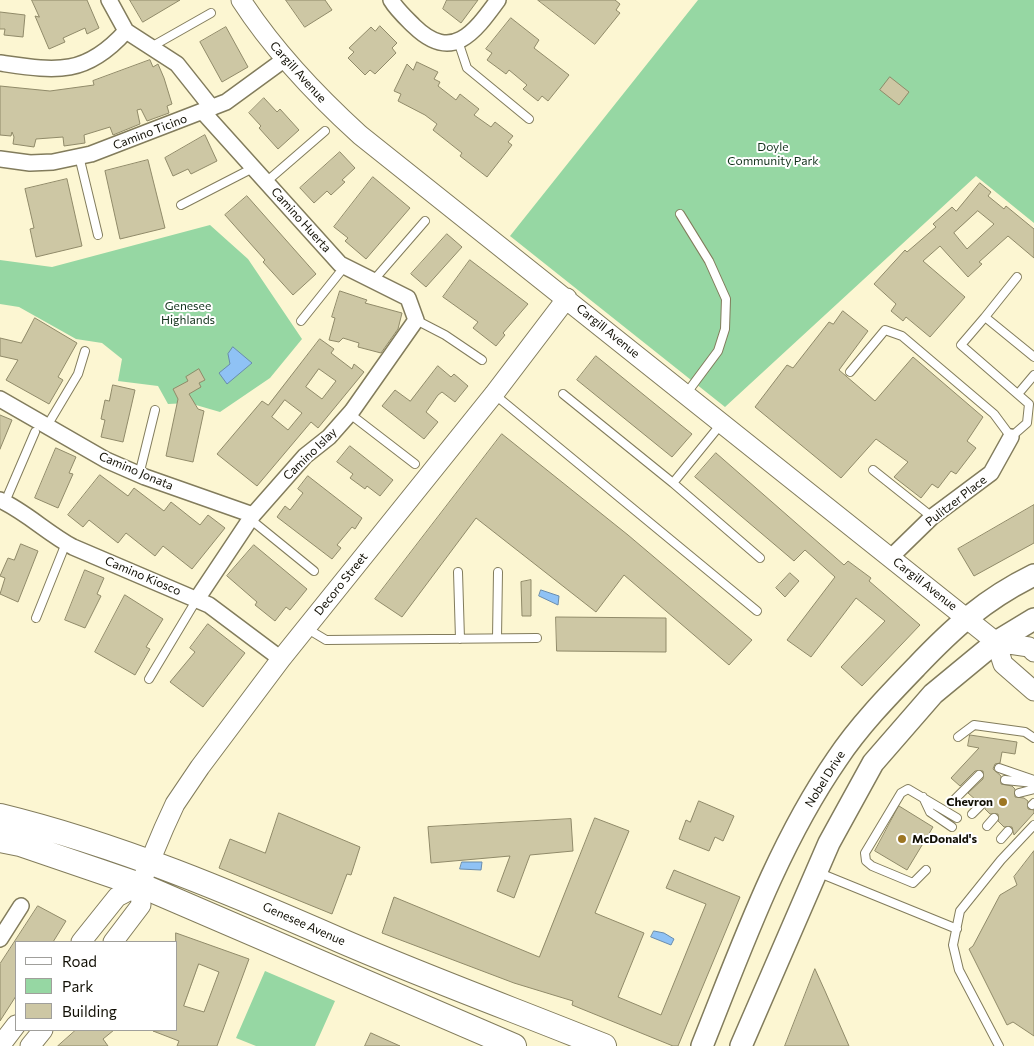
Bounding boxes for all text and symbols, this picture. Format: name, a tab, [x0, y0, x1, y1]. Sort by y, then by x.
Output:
street label: Cargill Avenue	[267, 38, 329, 106]
street label: Camino Ticino	[111, 111, 189, 153]
park label: Doyle Community Park	[727, 140, 819, 168]
street label: Camino Huerta	[268, 185, 334, 255]
park label: Genesee Highlands	[161, 299, 215, 327]
street label: Cargill Avenue	[573, 301, 643, 361]
street label: Camino Islay	[280, 425, 340, 483]
street label: Camino Jonata	[97, 449, 175, 493]
street label: Pulitzer Place	[923, 473, 989, 529]
street label: Decoro Street	[311, 550, 371, 618]
street label: Camino Kiosco	[103, 554, 183, 598]
street label: Cargill Avenue	[890, 555, 960, 613]
street label: Nobel Drive	[802, 748, 848, 810]
place label: Chevron	[946, 795, 993, 809]
marker: Chevron	[997, 796, 1009, 808]
place label: McDonald's	[912, 832, 977, 846]
marker: McDonald's	[896, 833, 908, 845]
street label: Genesee Avenue	[261, 899, 347, 949]
legend	[15, 941, 178, 1031]
text: Road	[62, 952, 97, 970]
text: Park	[62, 977, 93, 995]
text: Building	[62, 1002, 117, 1020]

